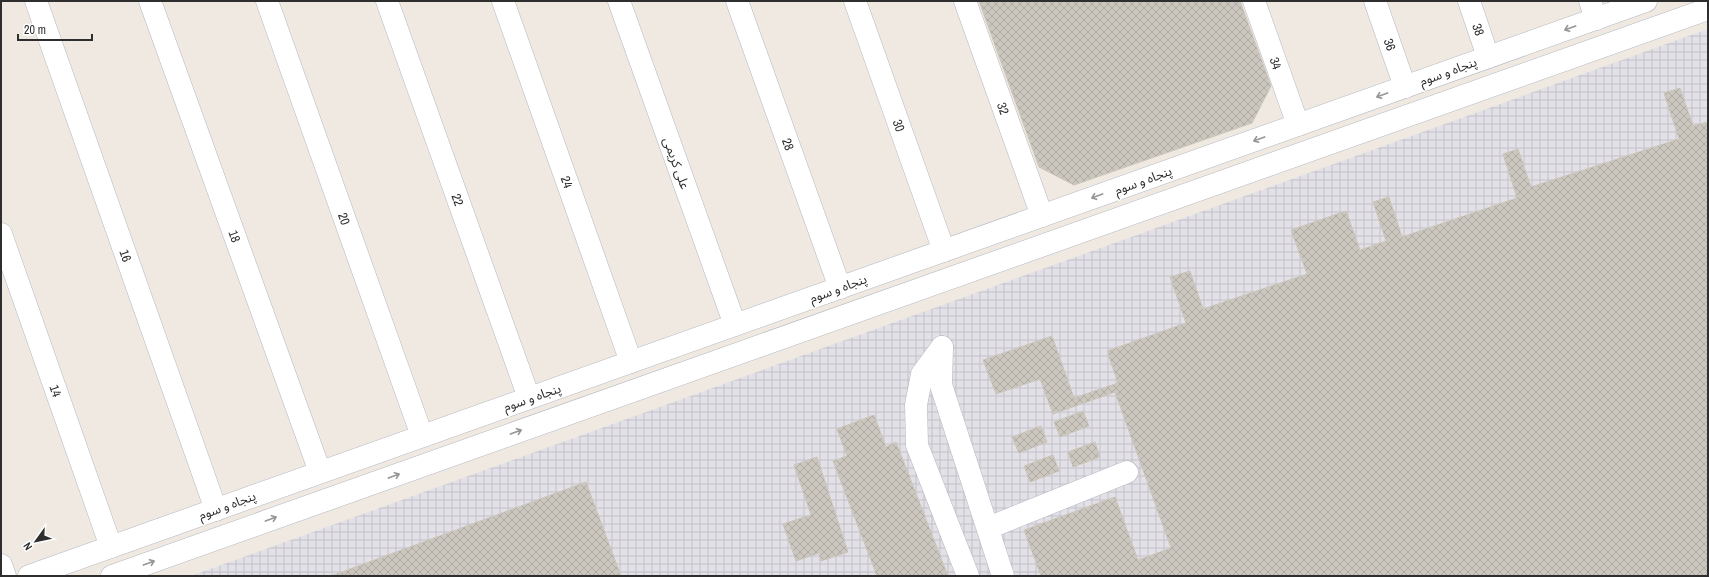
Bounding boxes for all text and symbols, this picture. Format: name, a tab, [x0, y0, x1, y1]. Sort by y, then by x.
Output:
scale bar	[18, 16, 92, 42]
street label: 38	[1468, 21, 1488, 38]
text: 20 m	[24, 22, 46, 38]
one-way arrow	[1564, 25, 1577, 32]
street label: 36	[1380, 36, 1400, 53]
street label: پنجاه و سوم	[1417, 53, 1480, 91]
street label: 34	[1266, 55, 1286, 72]
one-way arrow	[1375, 92, 1388, 99]
street label: 32	[993, 100, 1013, 117]
street label: 30	[889, 117, 909, 134]
street label: علی کریمی	[659, 135, 694, 192]
one-way arrow	[1254, 135, 1266, 143]
street label: 28	[778, 136, 798, 153]
street label: پنجاه و سوم	[1112, 162, 1175, 200]
street label: 24	[557, 174, 577, 191]
street label: 22	[448, 191, 468, 208]
one-way arrow	[1092, 193, 1104, 201]
street label: 20	[334, 210, 354, 227]
street label: 18	[224, 228, 244, 245]
street label: 16	[116, 247, 136, 264]
street label: پنجاه و سوم	[807, 270, 870, 308]
street label: پنجاه و سوم	[501, 380, 564, 416]
street label: 14	[46, 382, 66, 399]
one-way arrow	[510, 428, 522, 436]
one-way arrow	[388, 471, 400, 479]
street label: پنجاه و سوم	[196, 487, 259, 525]
one-way arrow	[265, 515, 277, 523]
north arrow	[16, 521, 56, 561]
text: N	[20, 540, 35, 553]
one-way arrow	[142, 559, 155, 566]

